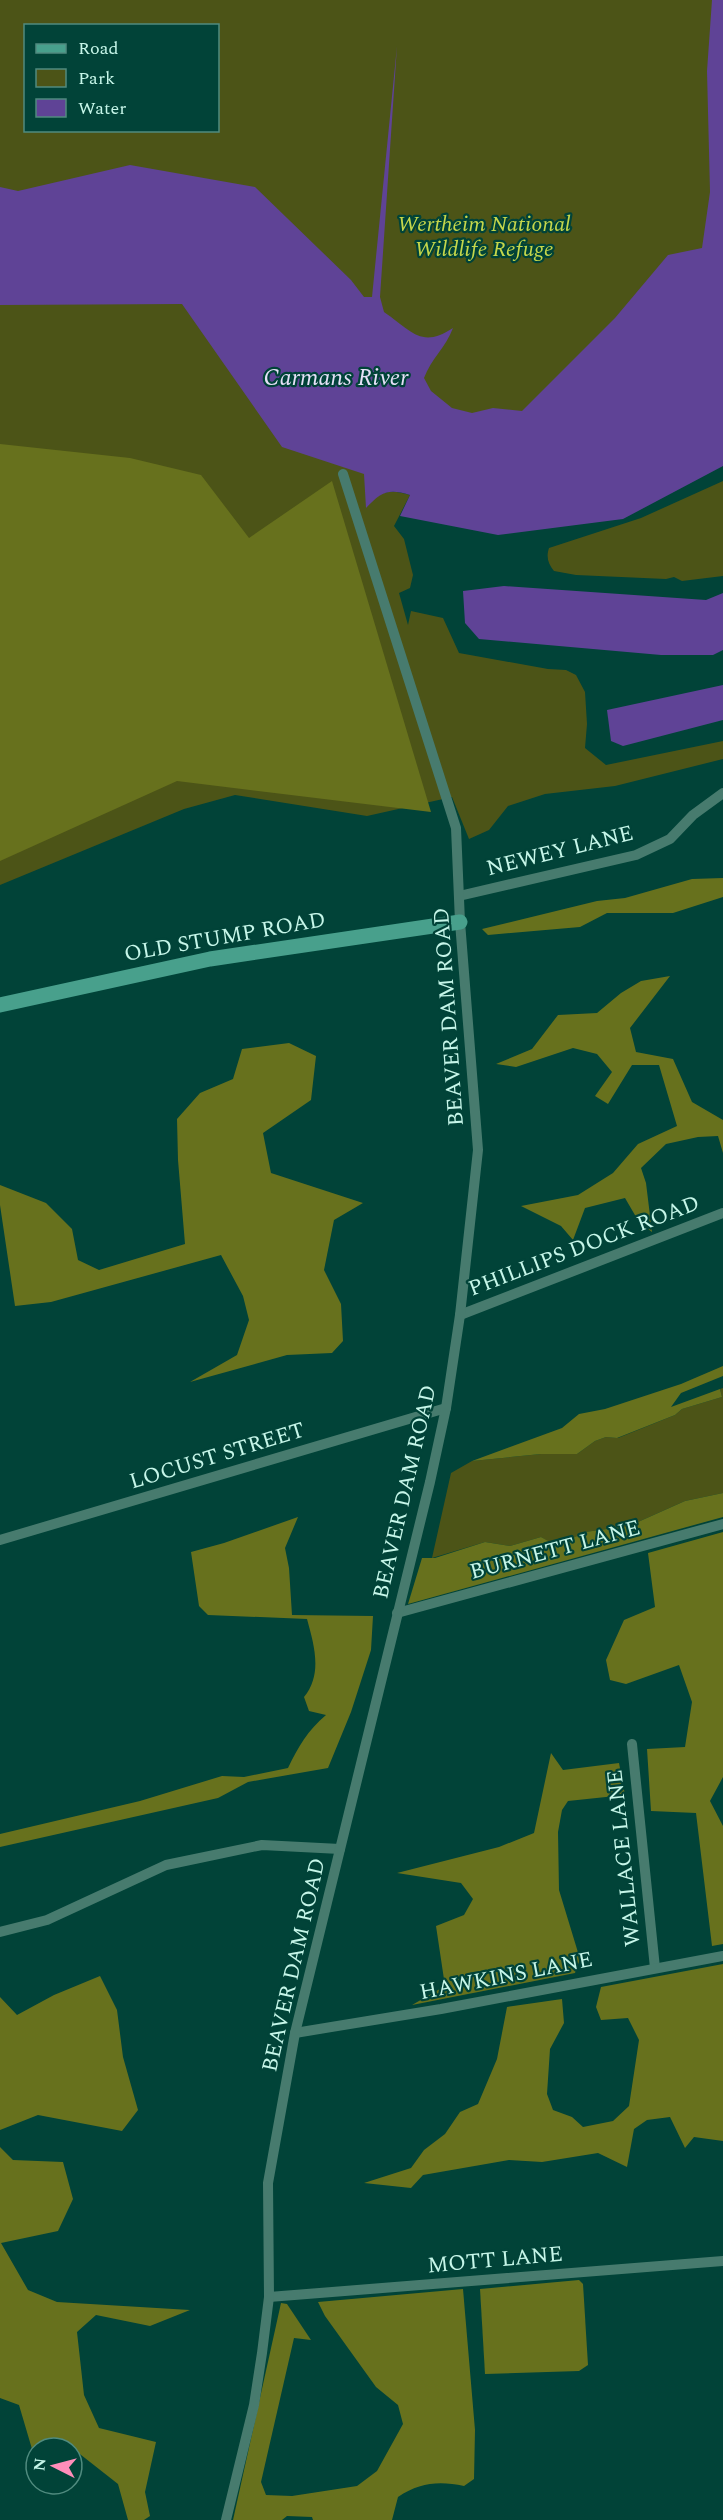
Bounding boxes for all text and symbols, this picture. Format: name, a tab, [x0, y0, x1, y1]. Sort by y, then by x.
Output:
legend	[24, 24, 219, 132]
text: Road	[78, 35, 119, 62]
text: Park	[78, 65, 115, 92]
text: Water	[78, 95, 126, 122]
park label: Wertheim National Wildlife Refuge	[397, 208, 571, 266]
water label: Carmans River	[264, 360, 409, 396]
street label: NEWEY LANE	[483, 817, 637, 885]
street label: OLD STUMP ROAD	[122, 903, 328, 971]
street label: BEAVER DAM ROAD	[425, 907, 473, 1127]
street label: PHILLIPS DOCK ROAD	[464, 1187, 704, 1305]
street label: BEAVER DAM ROAD	[364, 1382, 446, 1602]
street label: LOCUST STREET	[125, 1414, 309, 1498]
street label: BURNETT LANE	[466, 1511, 644, 1589]
street label: WALLACE LANE	[598, 1768, 650, 1948]
street label: BEAVER DAM ROAD	[253, 1855, 335, 2075]
street label: HAWKINS LANE	[417, 1943, 595, 2009]
street label: MOTT LANE	[426, 2238, 564, 2282]
north arrow	[24, 2436, 84, 2496]
text: N	[27, 2457, 53, 2472]

